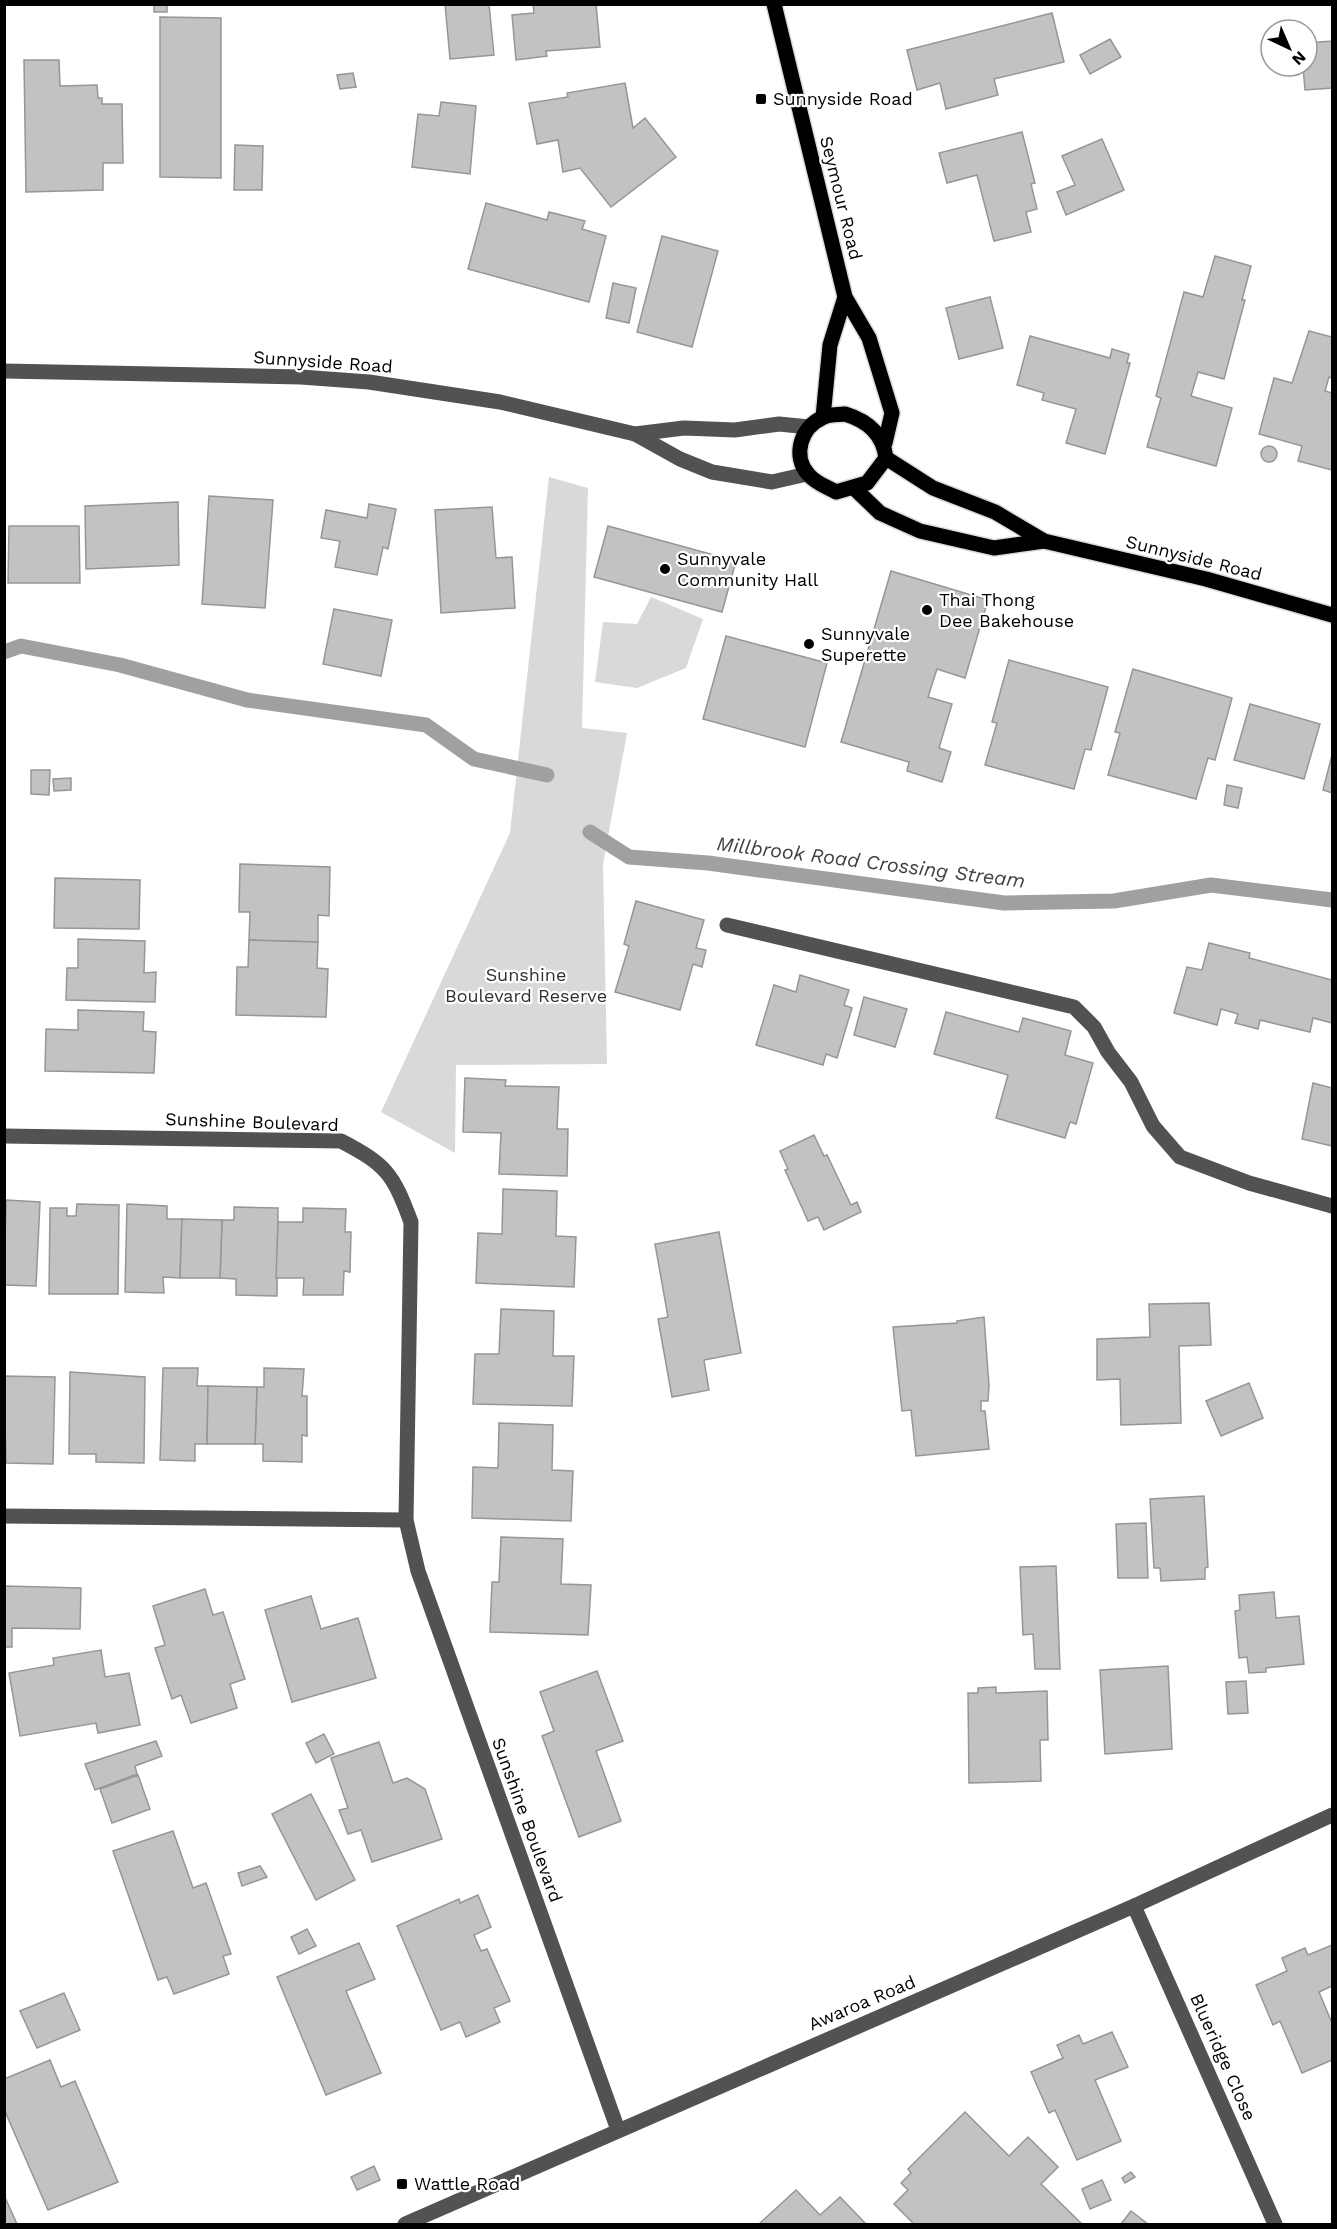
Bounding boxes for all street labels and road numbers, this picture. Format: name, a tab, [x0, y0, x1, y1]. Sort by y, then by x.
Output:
street label: Seymour Road	[816, 134, 867, 262]
street label: Sunnyside Road	[253, 346, 393, 377]
street label: Sunnyside Road	[1124, 530, 1264, 585]
street label: Sunshine Boulevard	[165, 1108, 339, 1135]
street label: Sunshine Boulevard	[488, 1735, 567, 1905]
street label: Awaroa Road	[805, 1971, 918, 2035]
street label: Blueridge Close	[1186, 1990, 1261, 2124]

